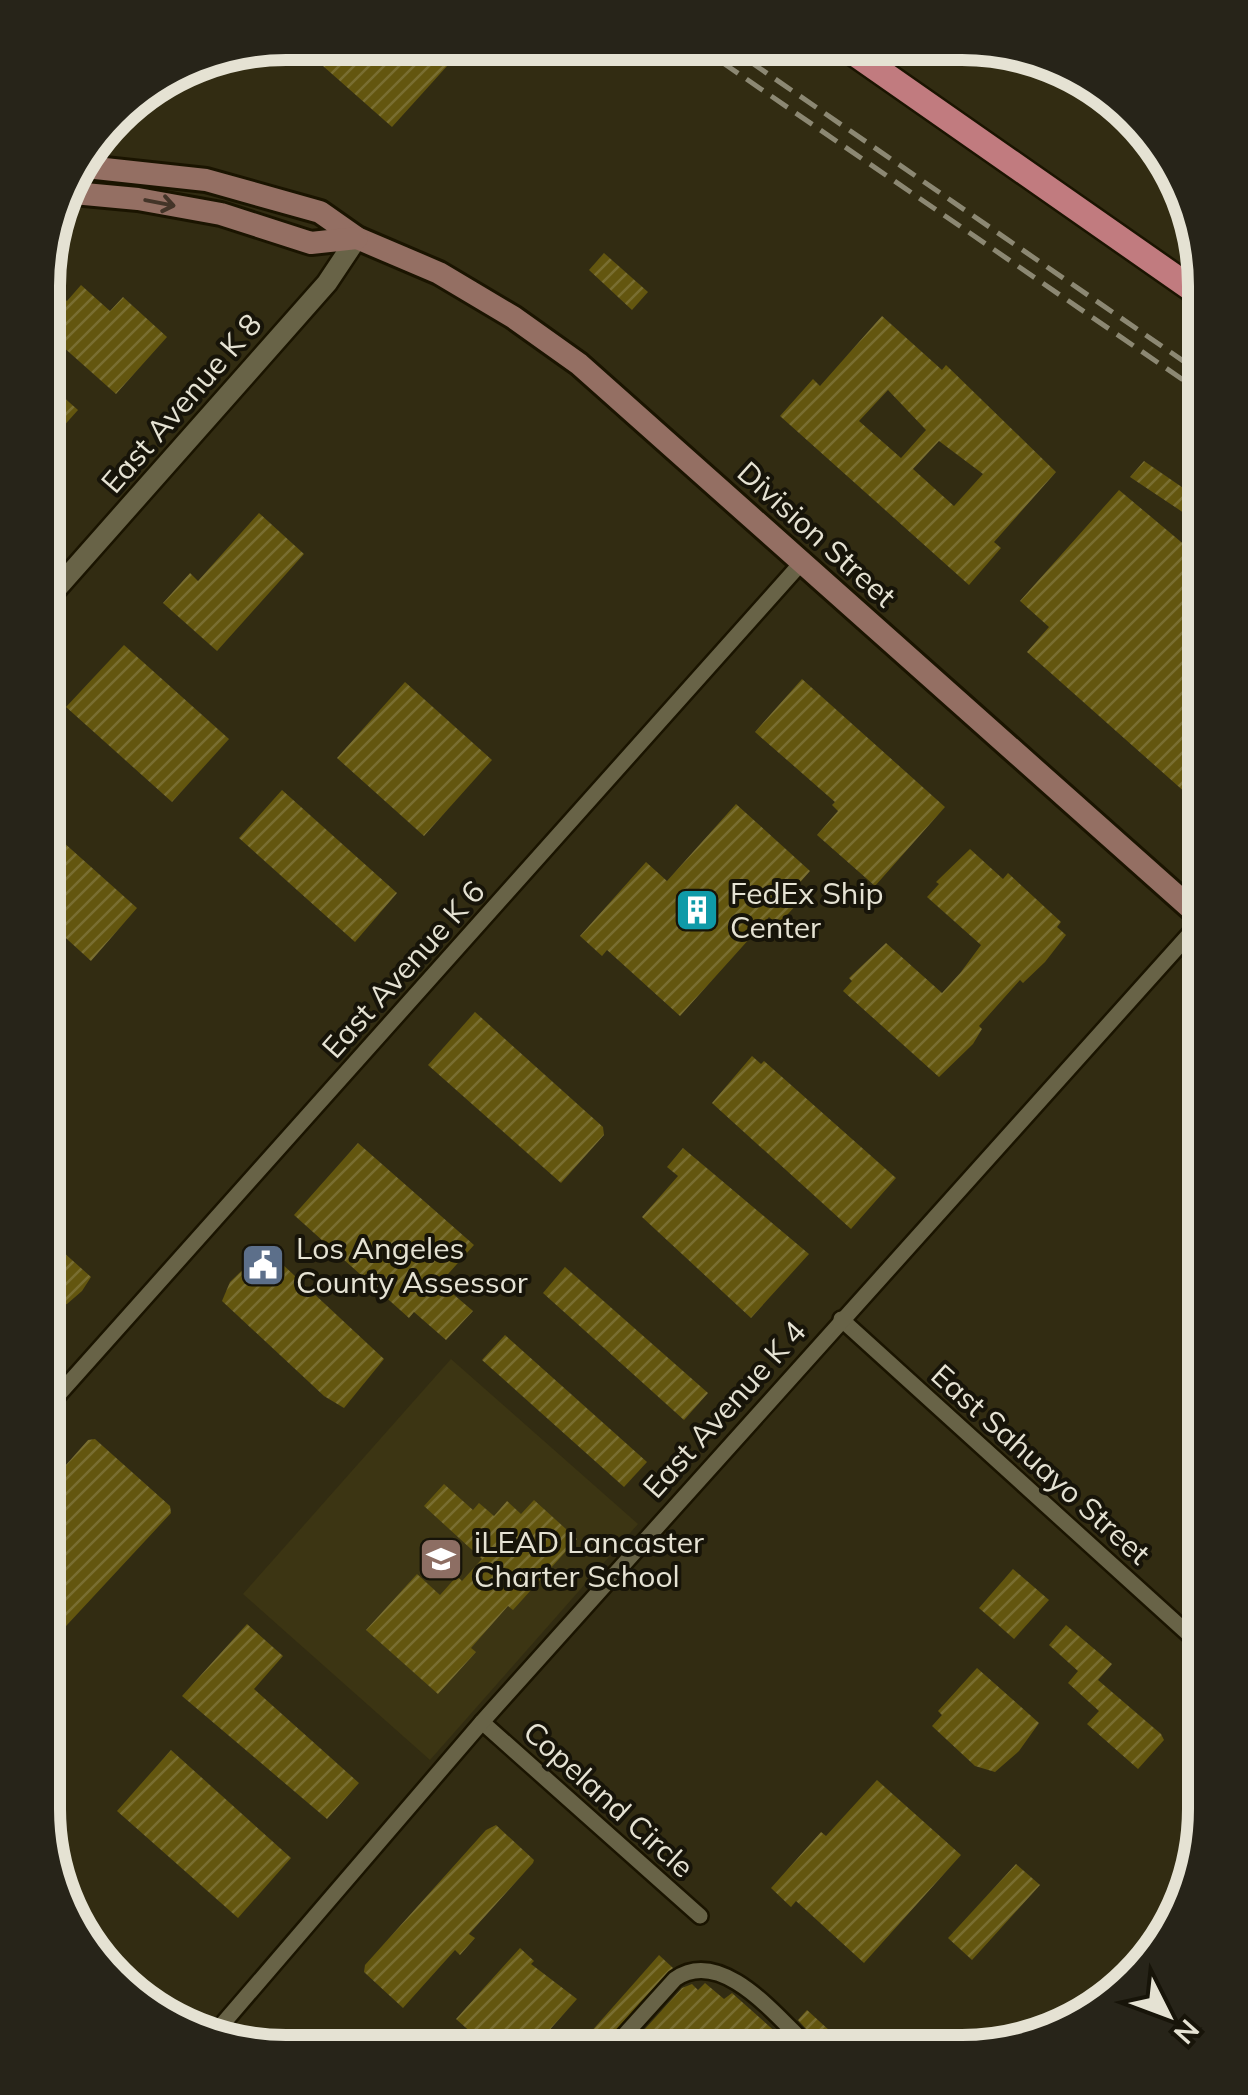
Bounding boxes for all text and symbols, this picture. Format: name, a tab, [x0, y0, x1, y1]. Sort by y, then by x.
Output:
one-way arrow	[143, 194, 176, 213]
street label: East Avenue K 8	[93, 305, 269, 501]
street label: Division Street	[730, 453, 904, 615]
street label: East Avenue K 6	[313, 872, 493, 1066]
place label: FedEx Ship Center	[730, 874, 884, 946]
building icon: FedEx Ship Center	[674, 887, 720, 933]
place label: Los Angeles County Assessor	[296, 1229, 528, 1301]
public building icon: Los Angeles County Assessor	[240, 1242, 286, 1288]
street label: East Avenue K 4	[634, 1312, 814, 1506]
street label: East Sahuayo Street	[924, 1356, 1158, 1572]
place label: iLEAD Lancaster Charter School	[474, 1523, 704, 1595]
school or university icon: iLEAD Lancaster Charter School	[418, 1536, 464, 1582]
street label: Copeland Circle	[516, 1713, 702, 1885]
north arrow	[1118, 1965, 1218, 2065]
text: N	[1167, 2012, 1207, 2052]

